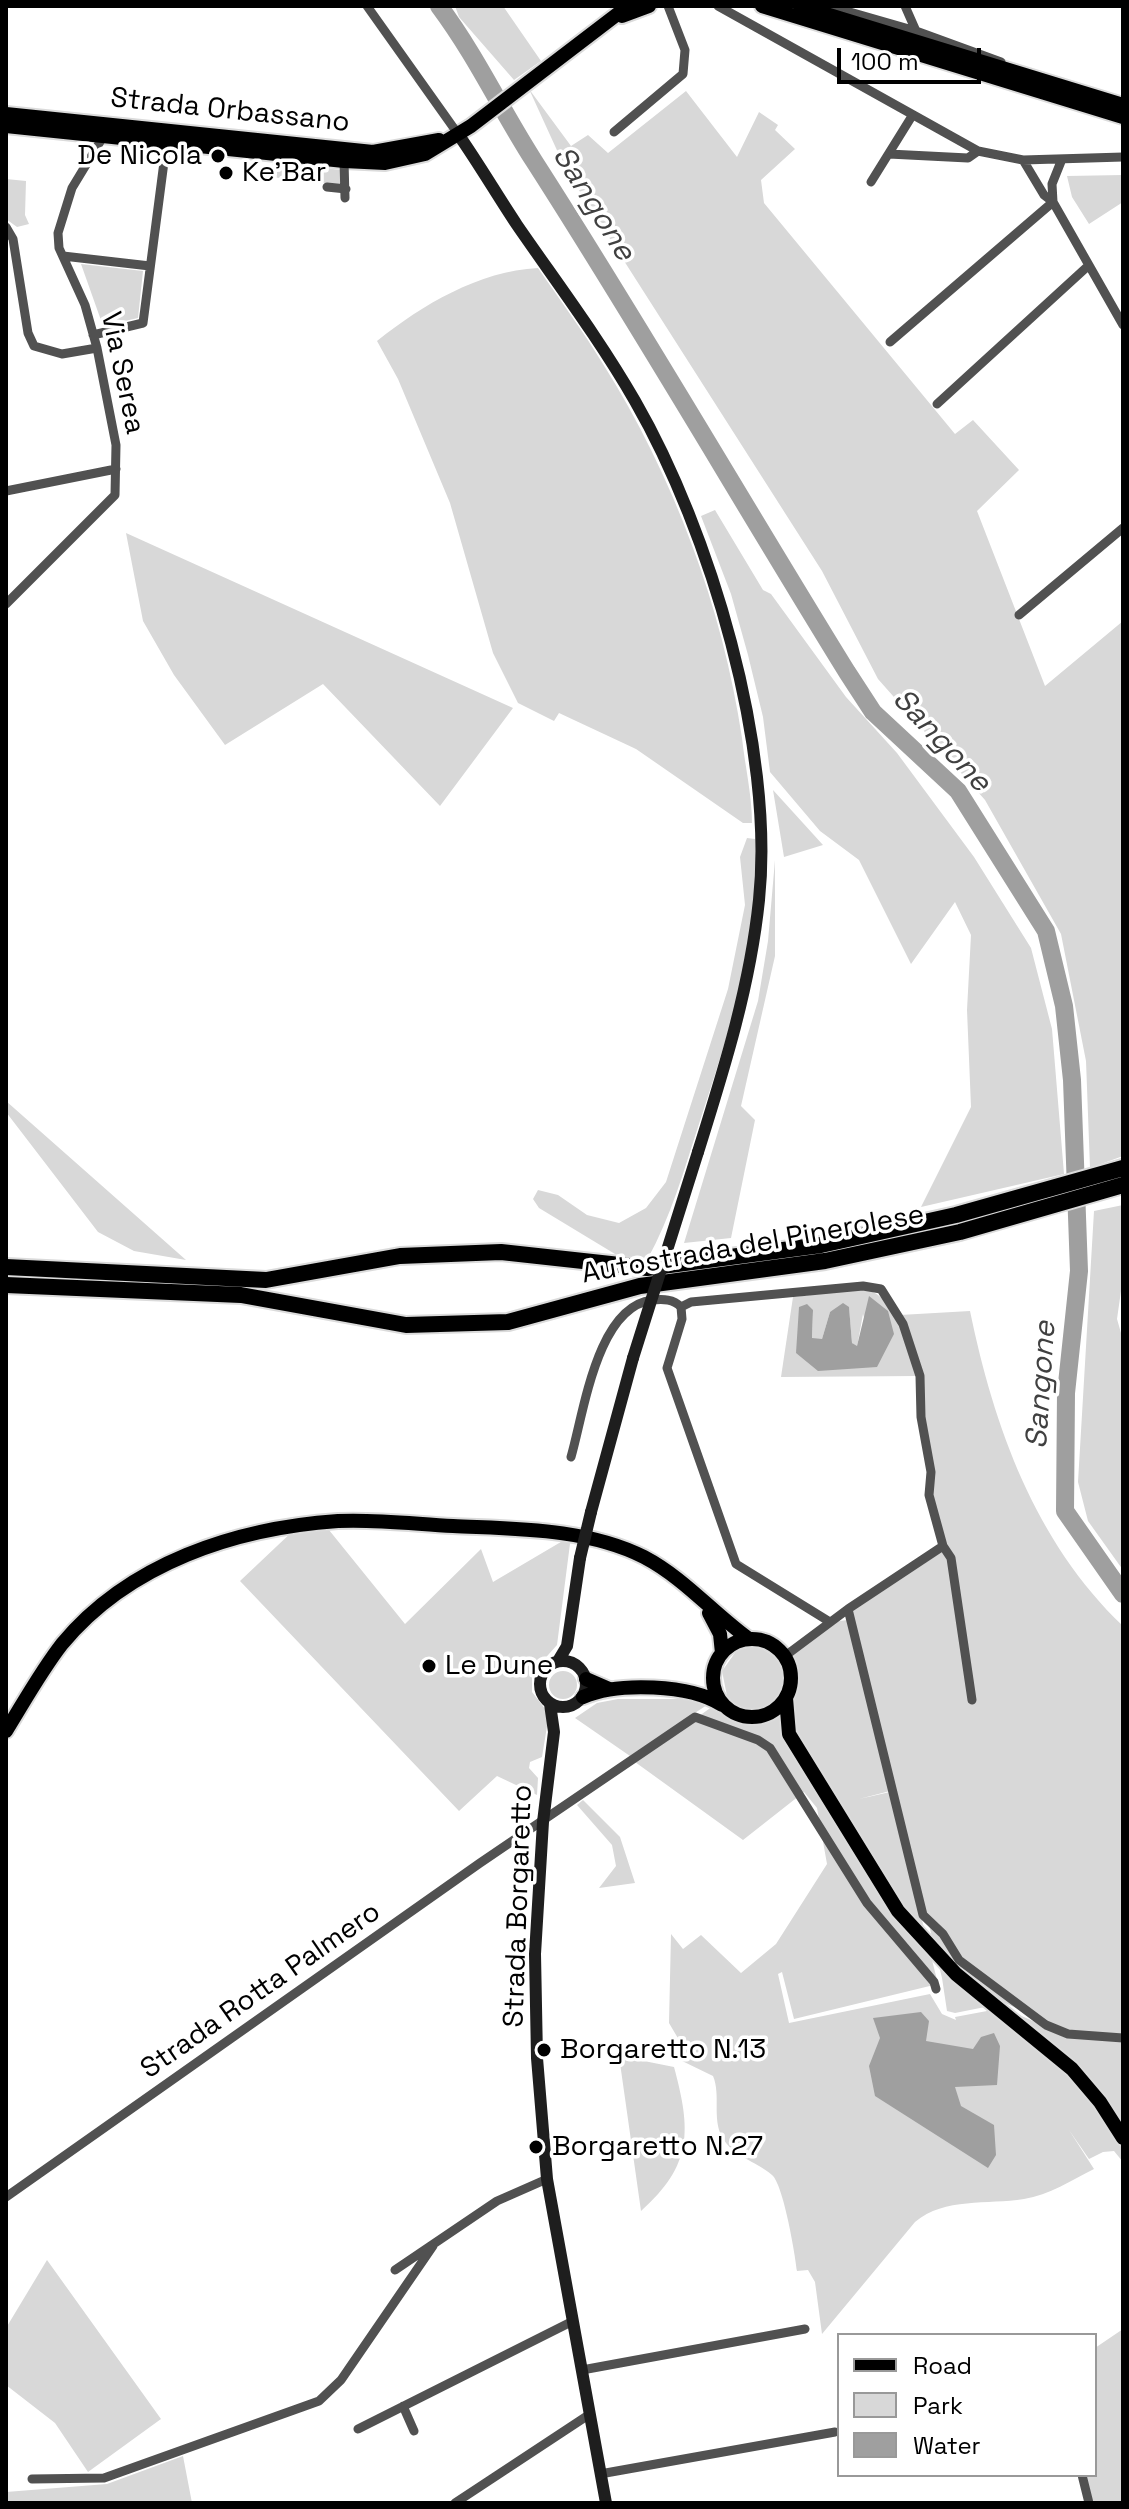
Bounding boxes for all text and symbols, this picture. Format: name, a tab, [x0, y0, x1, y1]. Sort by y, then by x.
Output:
scale bar	[841, 32, 985, 82]
text: 100 m	[851, 46, 919, 77]
street label: Strada Orbassano	[109, 82, 351, 140]
place label: De Nicola	[77, 139, 202, 173]
water label: Sangone	[544, 140, 642, 268]
marker: De Nicola	[209, 147, 227, 165]
place label: Ke'Bar	[242, 156, 326, 190]
marker: Ke'Bar	[217, 164, 235, 182]
street label: Via Serea	[93, 309, 151, 437]
water label: Sangone	[884, 682, 998, 800]
street label: Autostrada del Pinerolese	[579, 1198, 927, 1292]
water label: Sangone	[1020, 1320, 1064, 1450]
place label: Le Dune	[445, 1649, 553, 1683]
marker: Le Dune	[420, 1657, 438, 1675]
street label: Strada Borgaretto	[498, 1784, 540, 2028]
street label: Strada Rotta Palmero	[135, 1896, 387, 2086]
place label: Borgaretto N.13	[560, 2033, 766, 2067]
marker: Borgaretto N.13	[535, 2041, 553, 2059]
place label: Borgaretto N.27	[552, 2130, 763, 2164]
marker: Borgaretto N.27	[527, 2138, 545, 2156]
legend	[837, 2333, 1097, 2477]
text: Road	[913, 2350, 972, 2381]
text: Park	[913, 2390, 963, 2421]
text: Water	[913, 2430, 981, 2461]

